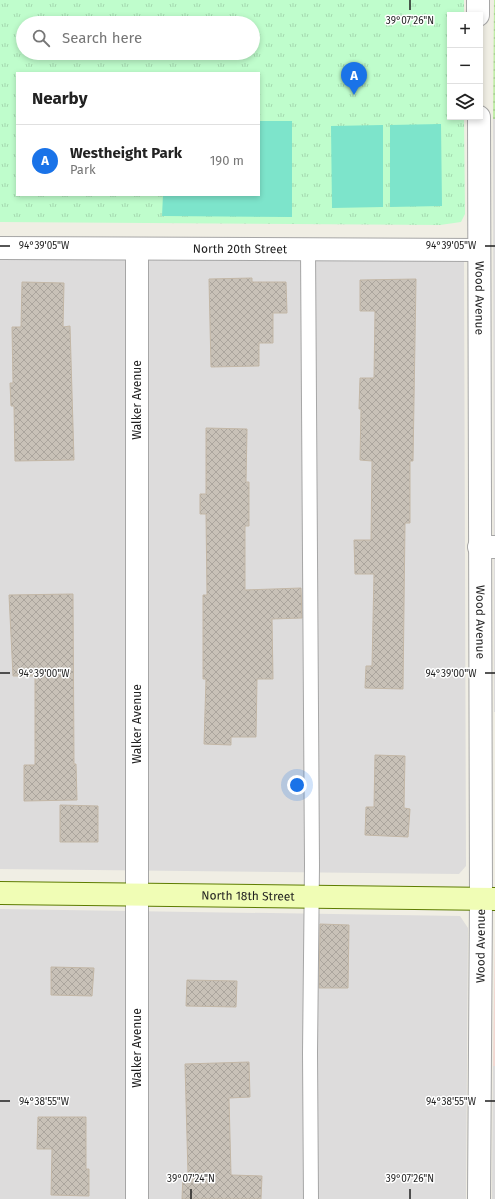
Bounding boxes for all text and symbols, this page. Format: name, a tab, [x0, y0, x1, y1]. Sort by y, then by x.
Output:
map controls	[447, 12, 483, 120]
button: +	[447, 12, 483, 48]
text: 39°07'26"N	[386, 15, 434, 27]
search box	[16, 16, 260, 60]
icon: search	[30, 27, 52, 49]
text: Search here	[62, 29, 142, 47]
button: −	[447, 48, 483, 84]
pin: A	[341, 62, 367, 95]
button: layers	[447, 84, 483, 120]
text: Nearby	[32, 88, 87, 109]
text: Westheight Park	[70, 144, 182, 162]
text: A	[41, 153, 49, 168]
text: 190 m	[210, 153, 244, 168]
text: Park	[70, 162, 96, 177]
text: 94°39'05"W	[19, 240, 70, 252]
text: 94°39'05"W	[426, 240, 477, 252]
street label: North 20th Street	[193, 242, 288, 256]
street label: Wood Avenue	[472, 261, 487, 335]
street label: Walker Avenue	[130, 360, 144, 440]
street label: Wood Avenue	[473, 585, 487, 659]
text: 94°39'00"W	[18, 668, 70, 680]
text: 94°39'00"W	[425, 668, 477, 680]
street label: Walker Avenue	[130, 684, 144, 764]
your location	[287, 775, 307, 795]
street label: North 18th Street	[201, 888, 295, 904]
street label: Wood Avenue	[473, 909, 488, 983]
street label: Walker Avenue	[130, 1008, 144, 1088]
text: 94°38'55"W	[19, 1096, 70, 1108]
text: 94°38'55"W	[426, 1096, 477, 1108]
text: 39°07'24"N	[167, 1173, 215, 1185]
text: 39°07'26"N	[386, 1173, 434, 1185]

